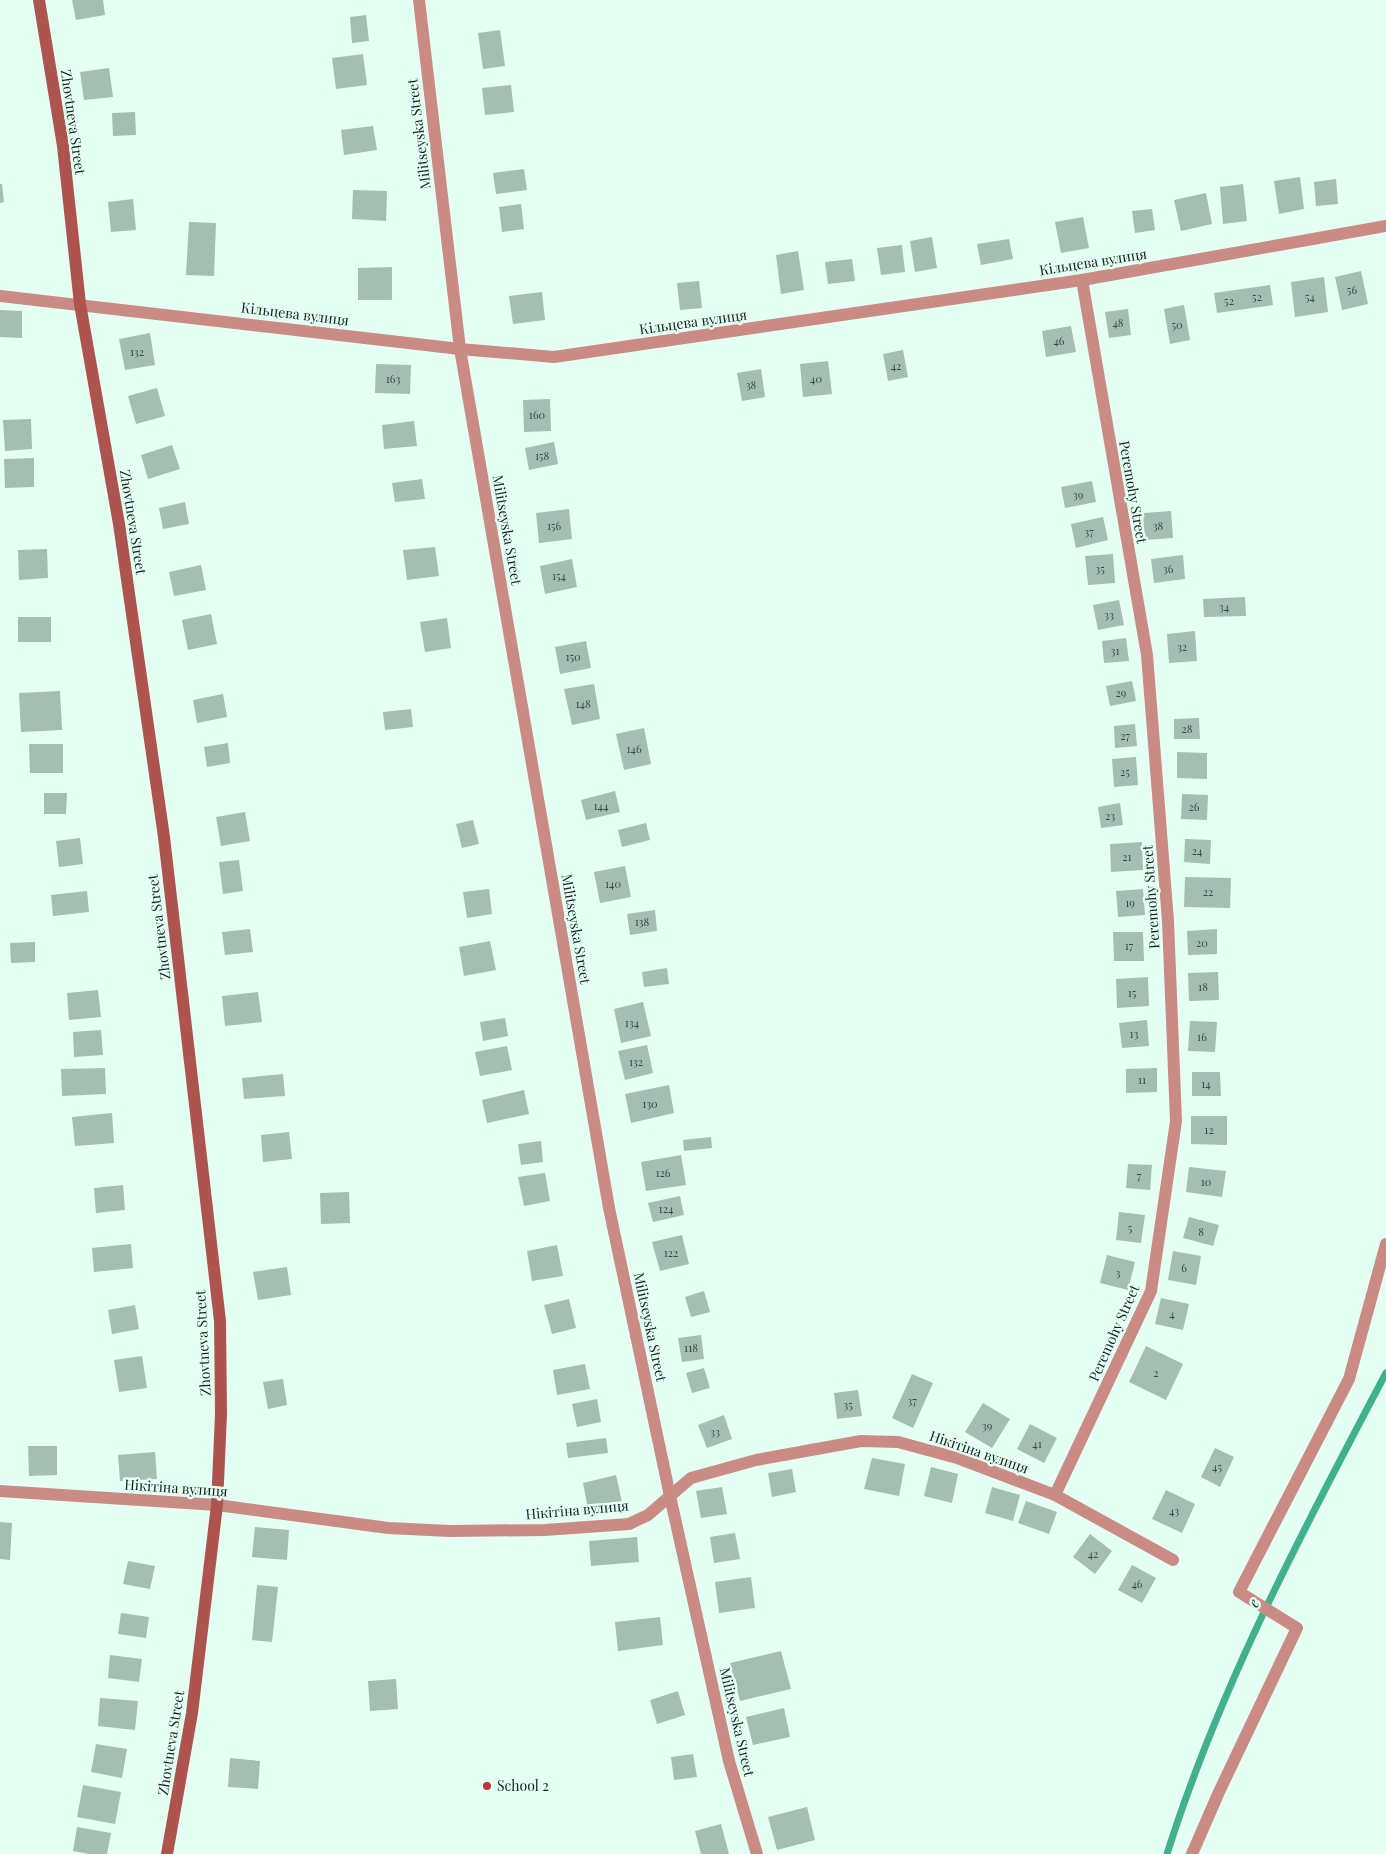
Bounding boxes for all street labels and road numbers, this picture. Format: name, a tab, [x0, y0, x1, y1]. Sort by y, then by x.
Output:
street label: Zhovtneva Street	[57, 68, 90, 177]
street label: Militseyska Street	[402, 77, 435, 190]
street label: Кільцева вулиця	[1038, 244, 1148, 279]
street label: Кільцева вулиця	[240, 297, 350, 330]
street label: Кільцева вулиця	[638, 304, 748, 338]
street label: Peremohy Street	[1115, 439, 1152, 546]
street label: Zhovtneva Street	[116, 468, 151, 577]
street label: Militseyska Street	[488, 473, 527, 587]
street label: Peremohy Street	[1137, 843, 1164, 950]
street label: Zhovtneva Street	[142, 872, 174, 981]
street label: Militseyska Street	[557, 872, 596, 986]
street label: Militseyska Street	[630, 1271, 672, 1384]
street label: Peremohy Street	[1084, 1280, 1144, 1384]
street label: Zhovtneva Street	[190, 1289, 215, 1396]
street label: Нікітіна вулиця	[927, 1426, 1032, 1478]
street label: Нікітіна вулиця	[124, 1474, 229, 1501]
street label: Нікітіна вулиця	[525, 1495, 630, 1523]
street label: Militseyska Street	[716, 1666, 759, 1779]
street label: Zhovtneva Street	[153, 1688, 188, 1797]

